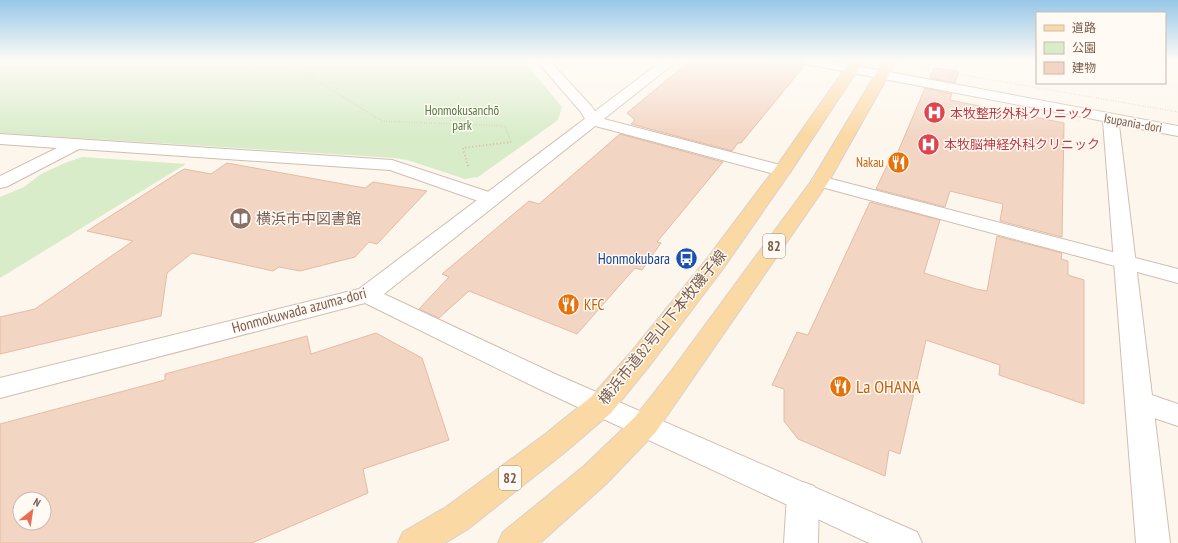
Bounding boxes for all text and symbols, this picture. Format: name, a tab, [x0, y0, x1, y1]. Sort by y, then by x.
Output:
legend	[1036, 12, 1166, 84]
text: 道路	[1072, 20, 1096, 35]
text: 公園	[1072, 40, 1096, 55]
text: 建物	[1072, 60, 1096, 75]
hospital icon: 本牧整形外科クリニック	[922, 100, 948, 126]
park label: Honmokusanchō park	[425, 102, 500, 134]
place label: 本牧整形外科クリニック	[950, 105, 1093, 122]
street label: Isupania-dori	[1102, 110, 1164, 137]
hospital icon: 本牧脳神経外科クリニック	[915, 131, 941, 157]
place label: 本牧脳神経外科クリニック	[944, 136, 1100, 153]
restaurant icon: Nakau	[886, 149, 912, 175]
place label: Nakau	[856, 154, 884, 171]
library icon: 横浜市中図書館	[228, 205, 254, 231]
place label: 横浜市中図書館	[256, 209, 361, 228]
road number: 82	[763, 234, 785, 258]
bus stop icon: Honmokubara	[673, 245, 699, 271]
street label: 横浜市道82号山下本牧磯子線	[594, 246, 730, 408]
place label: Honmokubara	[598, 249, 670, 268]
street label: Honmokuwada azuma-dori	[230, 283, 368, 337]
restaurant icon: KFC	[556, 291, 582, 317]
place label: KFC	[584, 295, 605, 314]
restaurant icon: La OHANA	[828, 373, 854, 399]
place label: La OHANA	[856, 375, 921, 398]
road number: 82	[499, 466, 521, 490]
north arrow	[12, 491, 52, 531]
text: N	[31, 495, 43, 510]

